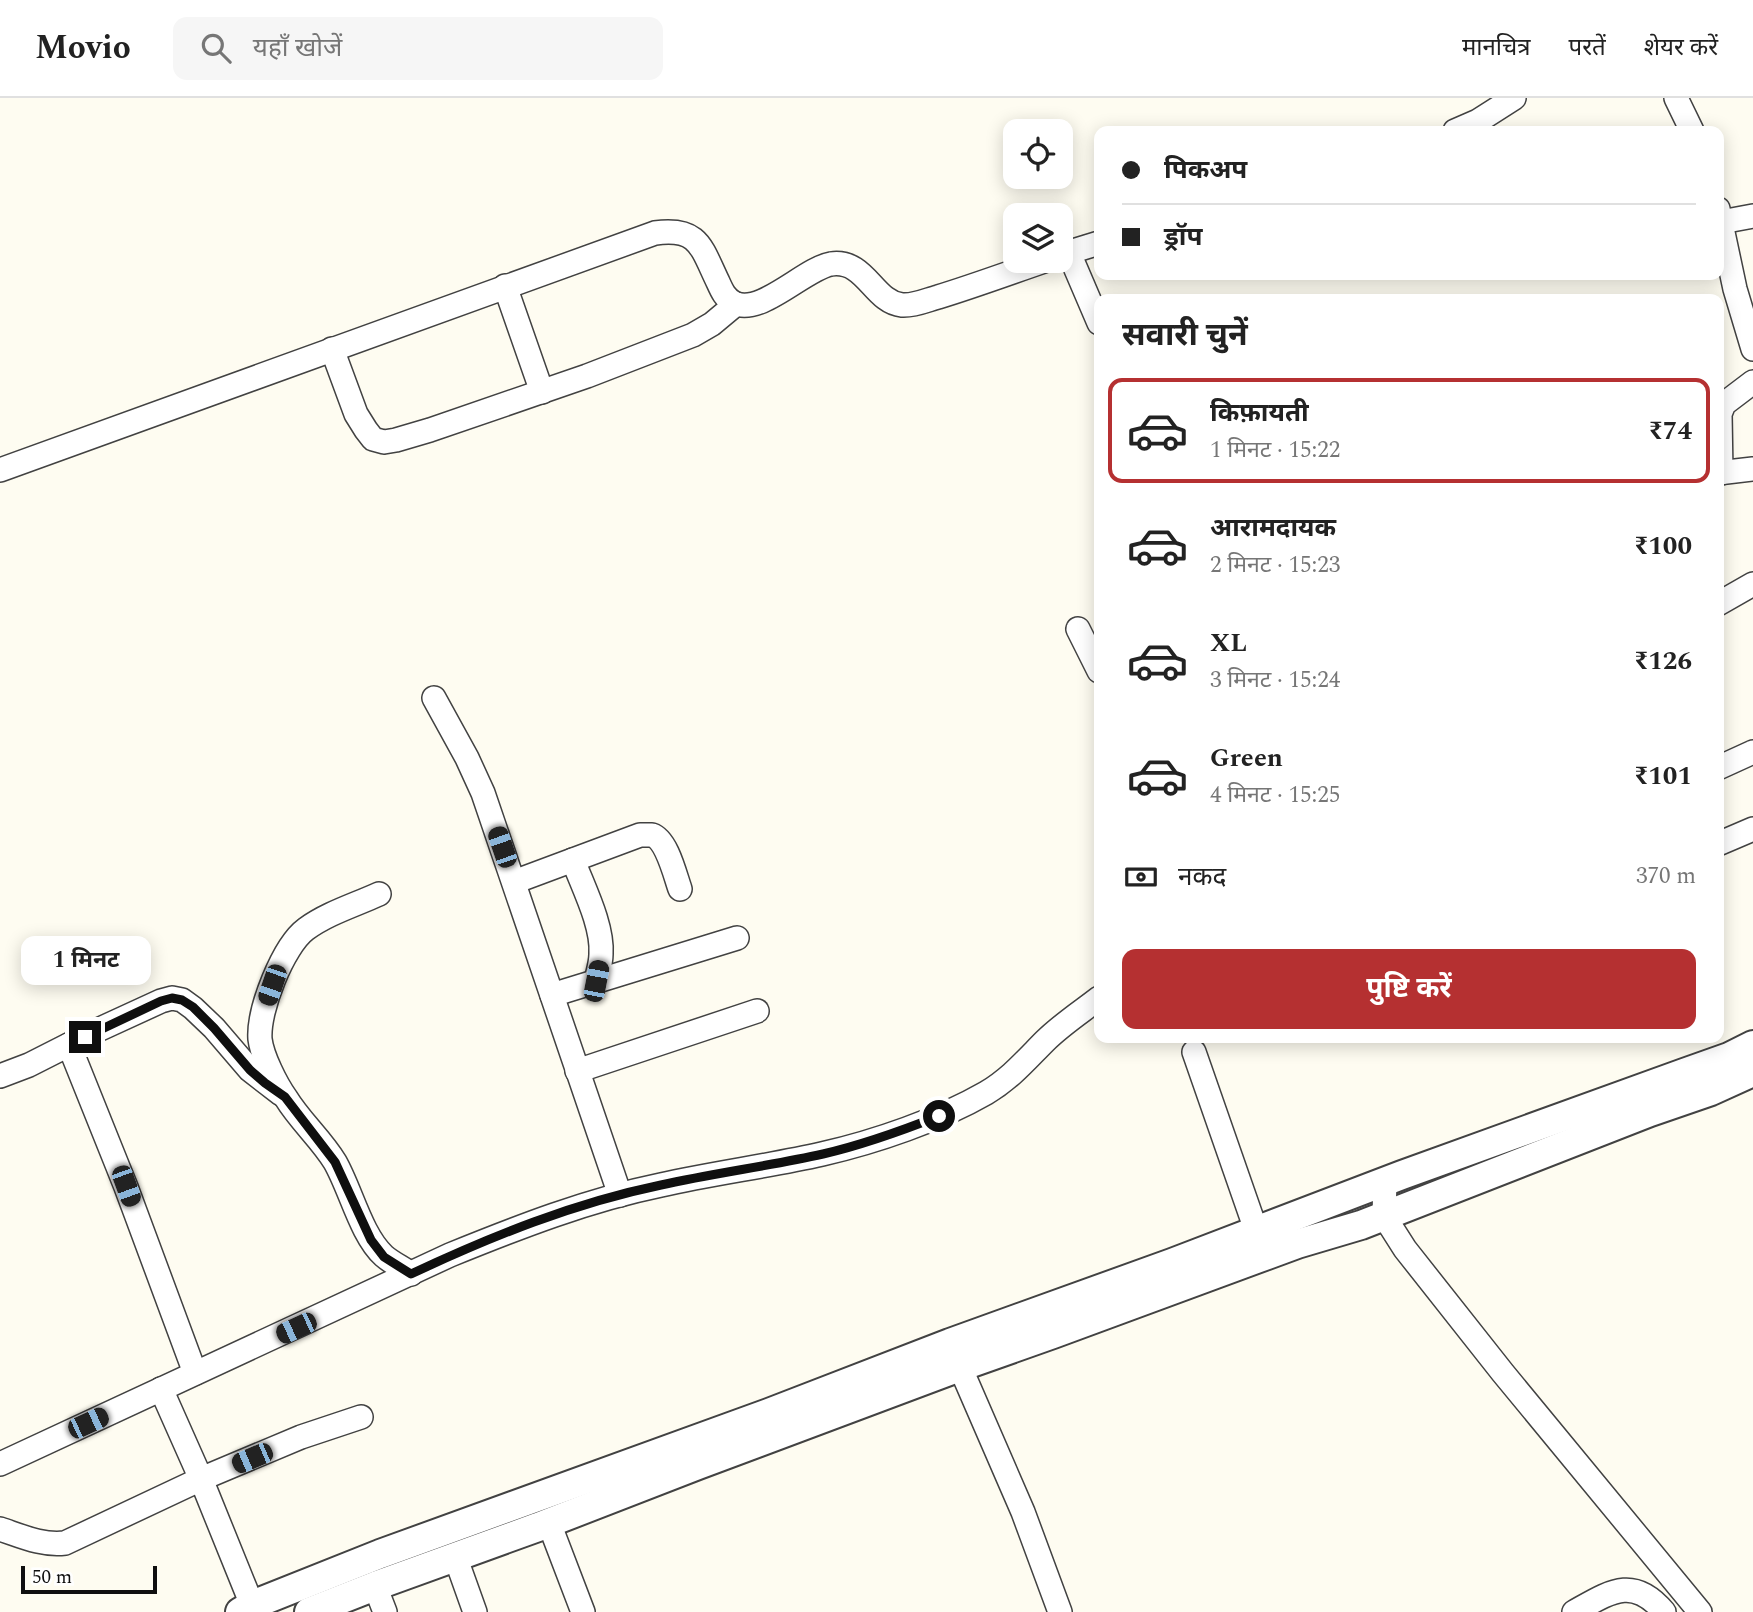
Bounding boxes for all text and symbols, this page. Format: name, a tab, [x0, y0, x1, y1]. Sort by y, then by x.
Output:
search box	[173, 17, 663, 80]
text: Movio	[35, 23, 131, 73]
text: यहाँ खोजें	[253, 28, 342, 68]
icon: search	[197, 29, 235, 67]
text: मानचित्र	[1462, 30, 1531, 66]
text: परतें	[1569, 30, 1606, 66]
text: शेयर करें	[1644, 30, 1718, 66]
map controls	[1003, 119, 1073, 273]
button: locate	[1003, 119, 1073, 189]
text: पिकअप	[1164, 150, 1247, 190]
button: layers	[1003, 203, 1073, 273]
text: ड्रॉप	[1164, 217, 1202, 257]
text: सवारी चुनें	[1122, 311, 1248, 360]
text: किफ़ायती	[1210, 393, 1309, 433]
icon: car	[1126, 399, 1189, 462]
text: ₹74	[1648, 411, 1692, 451]
text: 1 मिनट · 15:22	[1210, 433, 1340, 468]
text: आरामदायक	[1210, 508, 1336, 548]
icon: car	[1126, 514, 1189, 577]
text: ₹100	[1634, 526, 1692, 566]
text: 2 मिनट · 15:23	[1210, 548, 1340, 583]
text: XL	[1210, 623, 1247, 663]
icon: car	[1126, 629, 1189, 692]
text: ₹126	[1634, 641, 1692, 681]
text: 3 मिनट · 15:24	[1210, 663, 1340, 698]
text: Green	[1210, 738, 1283, 778]
icon: car	[1126, 744, 1189, 807]
text: ₹101	[1634, 756, 1692, 796]
text: 4 मिनट · 15:25	[1210, 778, 1340, 813]
car	[486, 824, 519, 870]
text: नकद	[1178, 857, 1226, 897]
icon: cash	[1122, 858, 1160, 896]
text: 370 m	[1636, 859, 1696, 894]
callout: 1 मिनट	[20, 936, 150, 984]
text: 1 मिनट	[53, 943, 119, 978]
button: पुष्टि करें	[1122, 949, 1696, 1029]
car	[582, 958, 611, 1004]
car	[256, 962, 289, 1008]
route end	[69, 1021, 101, 1053]
route start	[923, 1100, 955, 1132]
car	[109, 1163, 144, 1209]
car	[273, 1310, 320, 1346]
car	[65, 1405, 112, 1441]
car	[229, 1440, 276, 1476]
scale bar	[21, 1563, 158, 1595]
text: 50 m	[32, 1563, 72, 1592]

